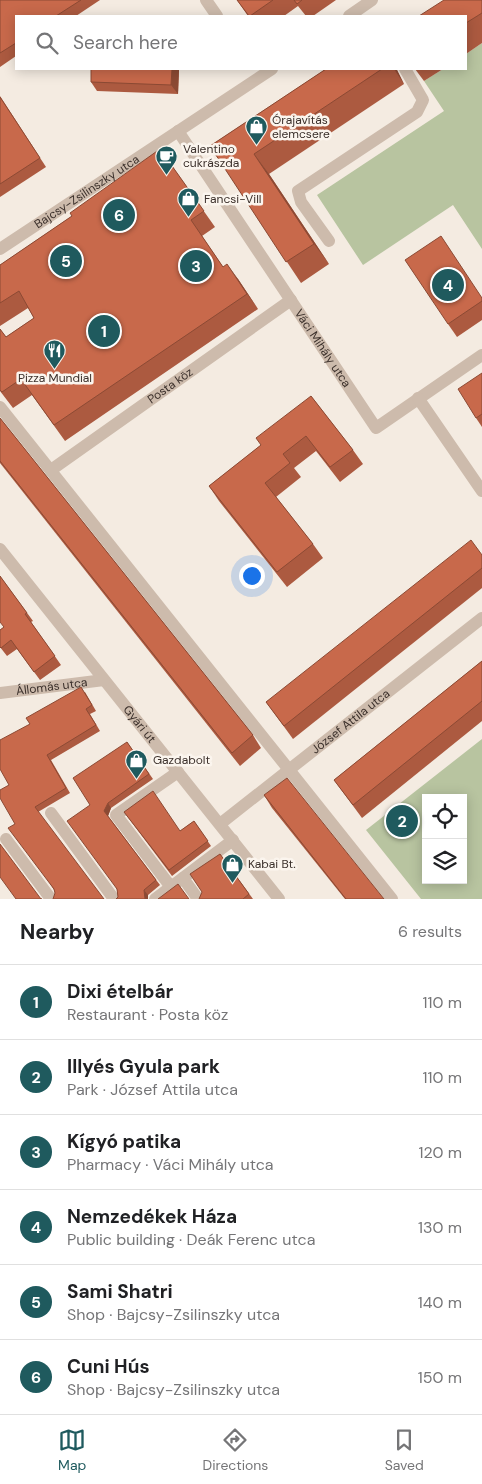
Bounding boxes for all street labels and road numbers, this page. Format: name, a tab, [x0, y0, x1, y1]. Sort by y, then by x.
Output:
street label: Bajcsy-Zsilinszky utca	[31, 151, 142, 232]
street label: Váci Mihály utca	[291, 306, 355, 390]
street label: Posta köz	[144, 364, 196, 407]
street label: Állomás utca	[15, 674, 88, 699]
street label: József Attila utca	[308, 685, 393, 757]
street label: Gyári út	[120, 702, 160, 747]

